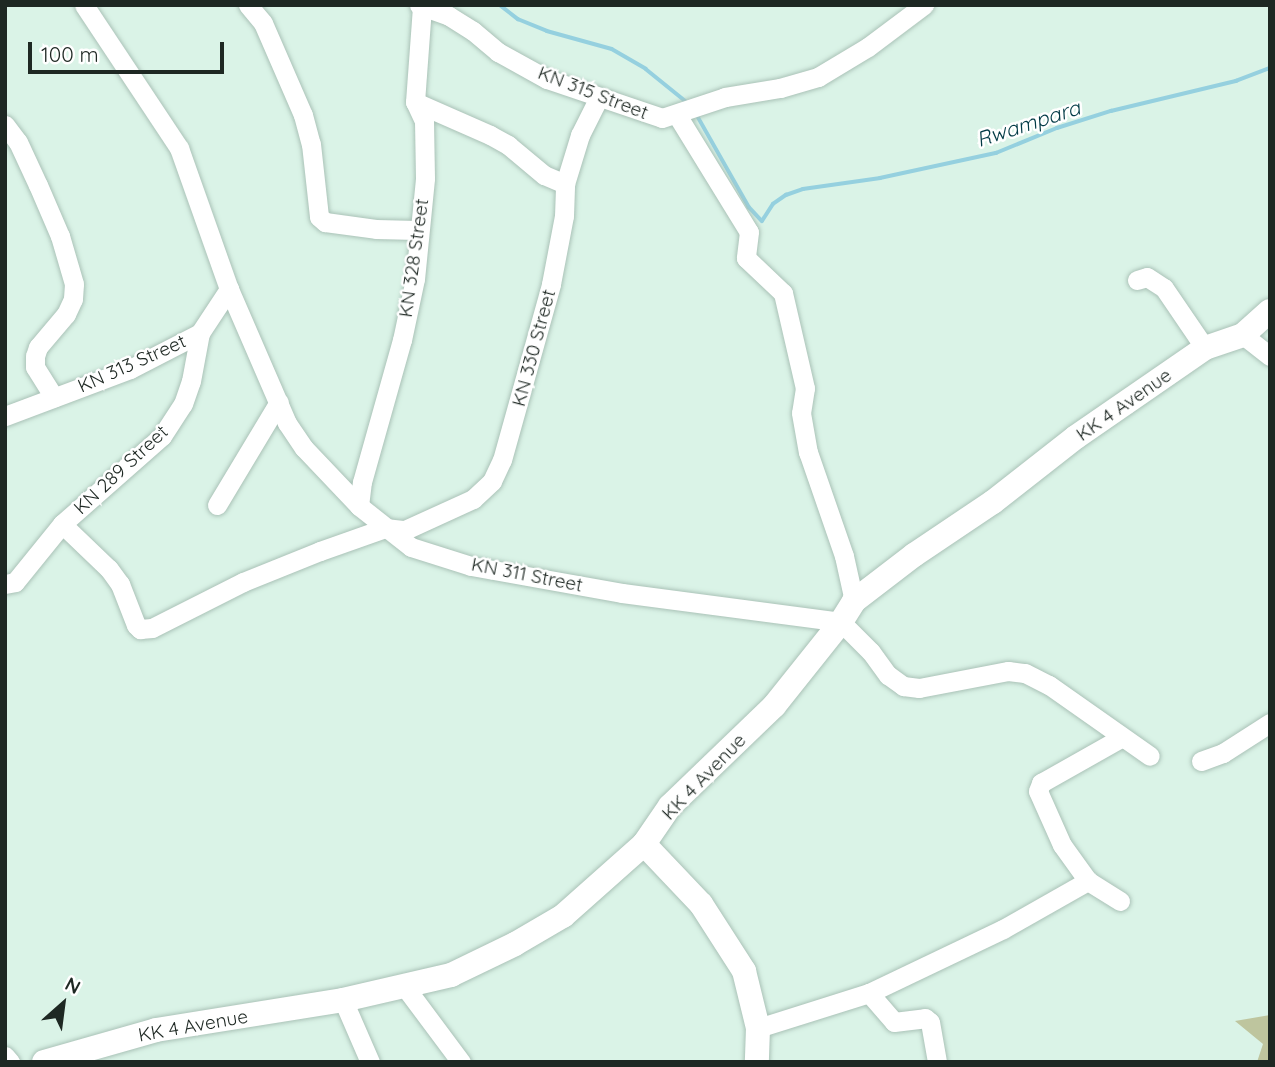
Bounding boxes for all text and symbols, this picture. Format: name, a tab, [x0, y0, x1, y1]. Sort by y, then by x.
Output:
scale bar	[32, 28, 228, 72]
text: 100 m	[41, 41, 99, 67]
street label: KN 315 Street	[535, 62, 651, 124]
water label: Rwampara	[973, 94, 1083, 152]
street label: KN 328 Street	[394, 197, 434, 319]
street label: KN 330 Street	[507, 287, 561, 409]
street label: KN 313 Street	[74, 330, 190, 398]
street label: KK 4 Avenue	[1072, 364, 1176, 446]
street label: KN 289 Street	[69, 421, 173, 519]
street label: KN 311 Street	[469, 553, 585, 597]
street label: KK 4 Avenue	[657, 729, 751, 825]
north arrow	[28, 969, 98, 1039]
text: N	[61, 972, 85, 999]
street label: KK 4 Avenue	[136, 1005, 250, 1047]

